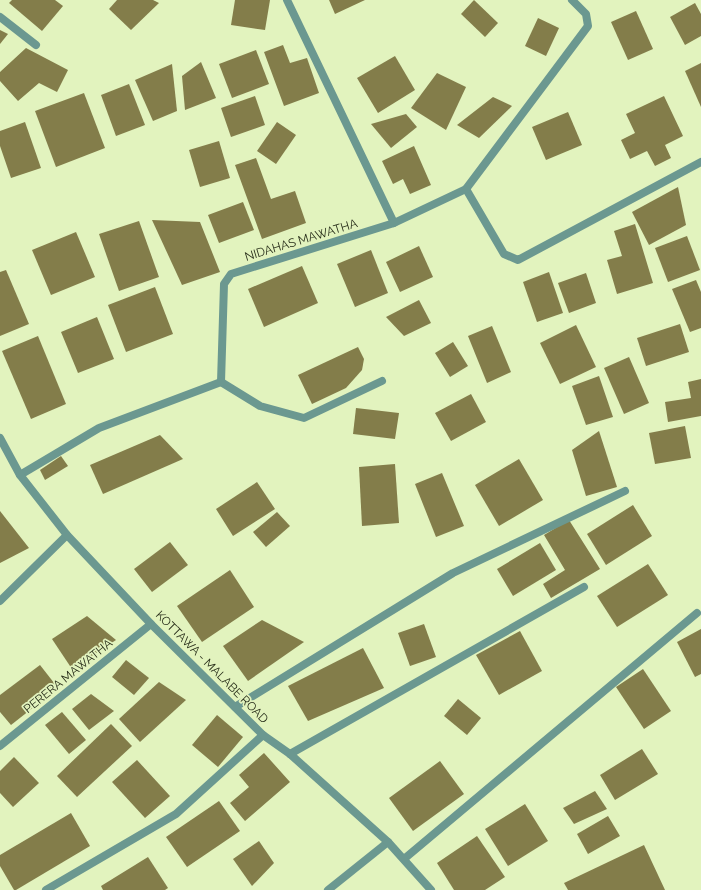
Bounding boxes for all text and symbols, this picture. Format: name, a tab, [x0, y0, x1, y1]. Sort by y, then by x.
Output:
street label: NIDAHAS MAWATHA	[243, 216, 359, 264]
street label: KOTTAWA - MALABE ROAD	[153, 608, 271, 726]
street label: PERERA MAWATHA	[21, 636, 115, 716]

